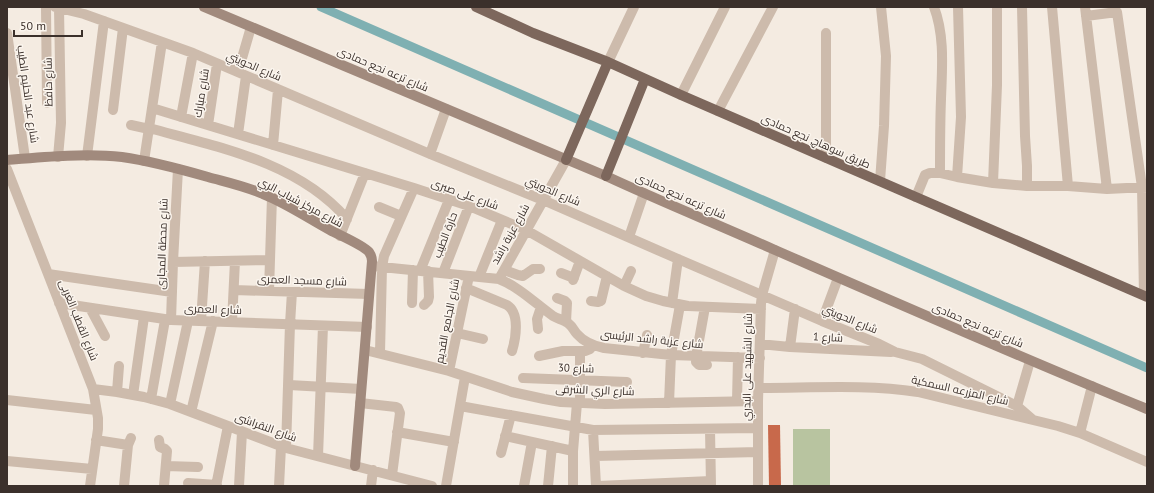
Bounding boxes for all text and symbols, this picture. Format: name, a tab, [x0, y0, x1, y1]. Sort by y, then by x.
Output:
scale bar	[14, 12, 82, 38]
text: 50 m	[20, 18, 46, 33]
street label: شارع ترعه نجع حمادى	[335, 43, 431, 95]
street label: شارع عبد الحليم الطيب	[13, 44, 42, 144]
street label: شارع الحويتي	[224, 48, 284, 86]
street label: شارع حافظ	[41, 57, 56, 107]
street label: شارع مبارك	[190, 68, 213, 119]
street label: طريق سوهاج, نجع حمادى	[759, 111, 873, 172]
street label: شارع ترعه نجع حمادى	[633, 170, 728, 223]
street label: شارع الحويتي	[523, 173, 583, 211]
street label: شارع مركز شباب الري	[255, 174, 346, 232]
street label: شارع على صبرى	[429, 175, 501, 214]
street label: شارع محطة المجارى	[153, 198, 172, 290]
street label: شارع عزبة راشد	[488, 201, 533, 267]
street label: حارة الطيب	[430, 210, 460, 260]
street label: شارع مسجد العمرى	[257, 271, 347, 290]
street label: شارع القطب الغربى	[55, 277, 102, 363]
street label: شارع الجامع القديم	[432, 277, 463, 365]
street label: شارع ترعه نجع حمادى	[930, 299, 1026, 351]
street label: شارع العمرى	[184, 301, 242, 318]
street label: شارع الحويتي	[820, 302, 880, 338]
street label: شارع الشهيد على البدري	[739, 313, 757, 421]
street label: شارع عزبة راشد الرئيسى	[600, 327, 704, 352]
street label: شارع 1	[812, 329, 843, 346]
street label: شارع 30	[558, 360, 594, 377]
street label: شارع المزرعه السمكية	[910, 372, 1010, 409]
street label: شارع الري الشرقى	[555, 382, 635, 400]
street label: شارع النقراشى	[233, 409, 299, 446]

